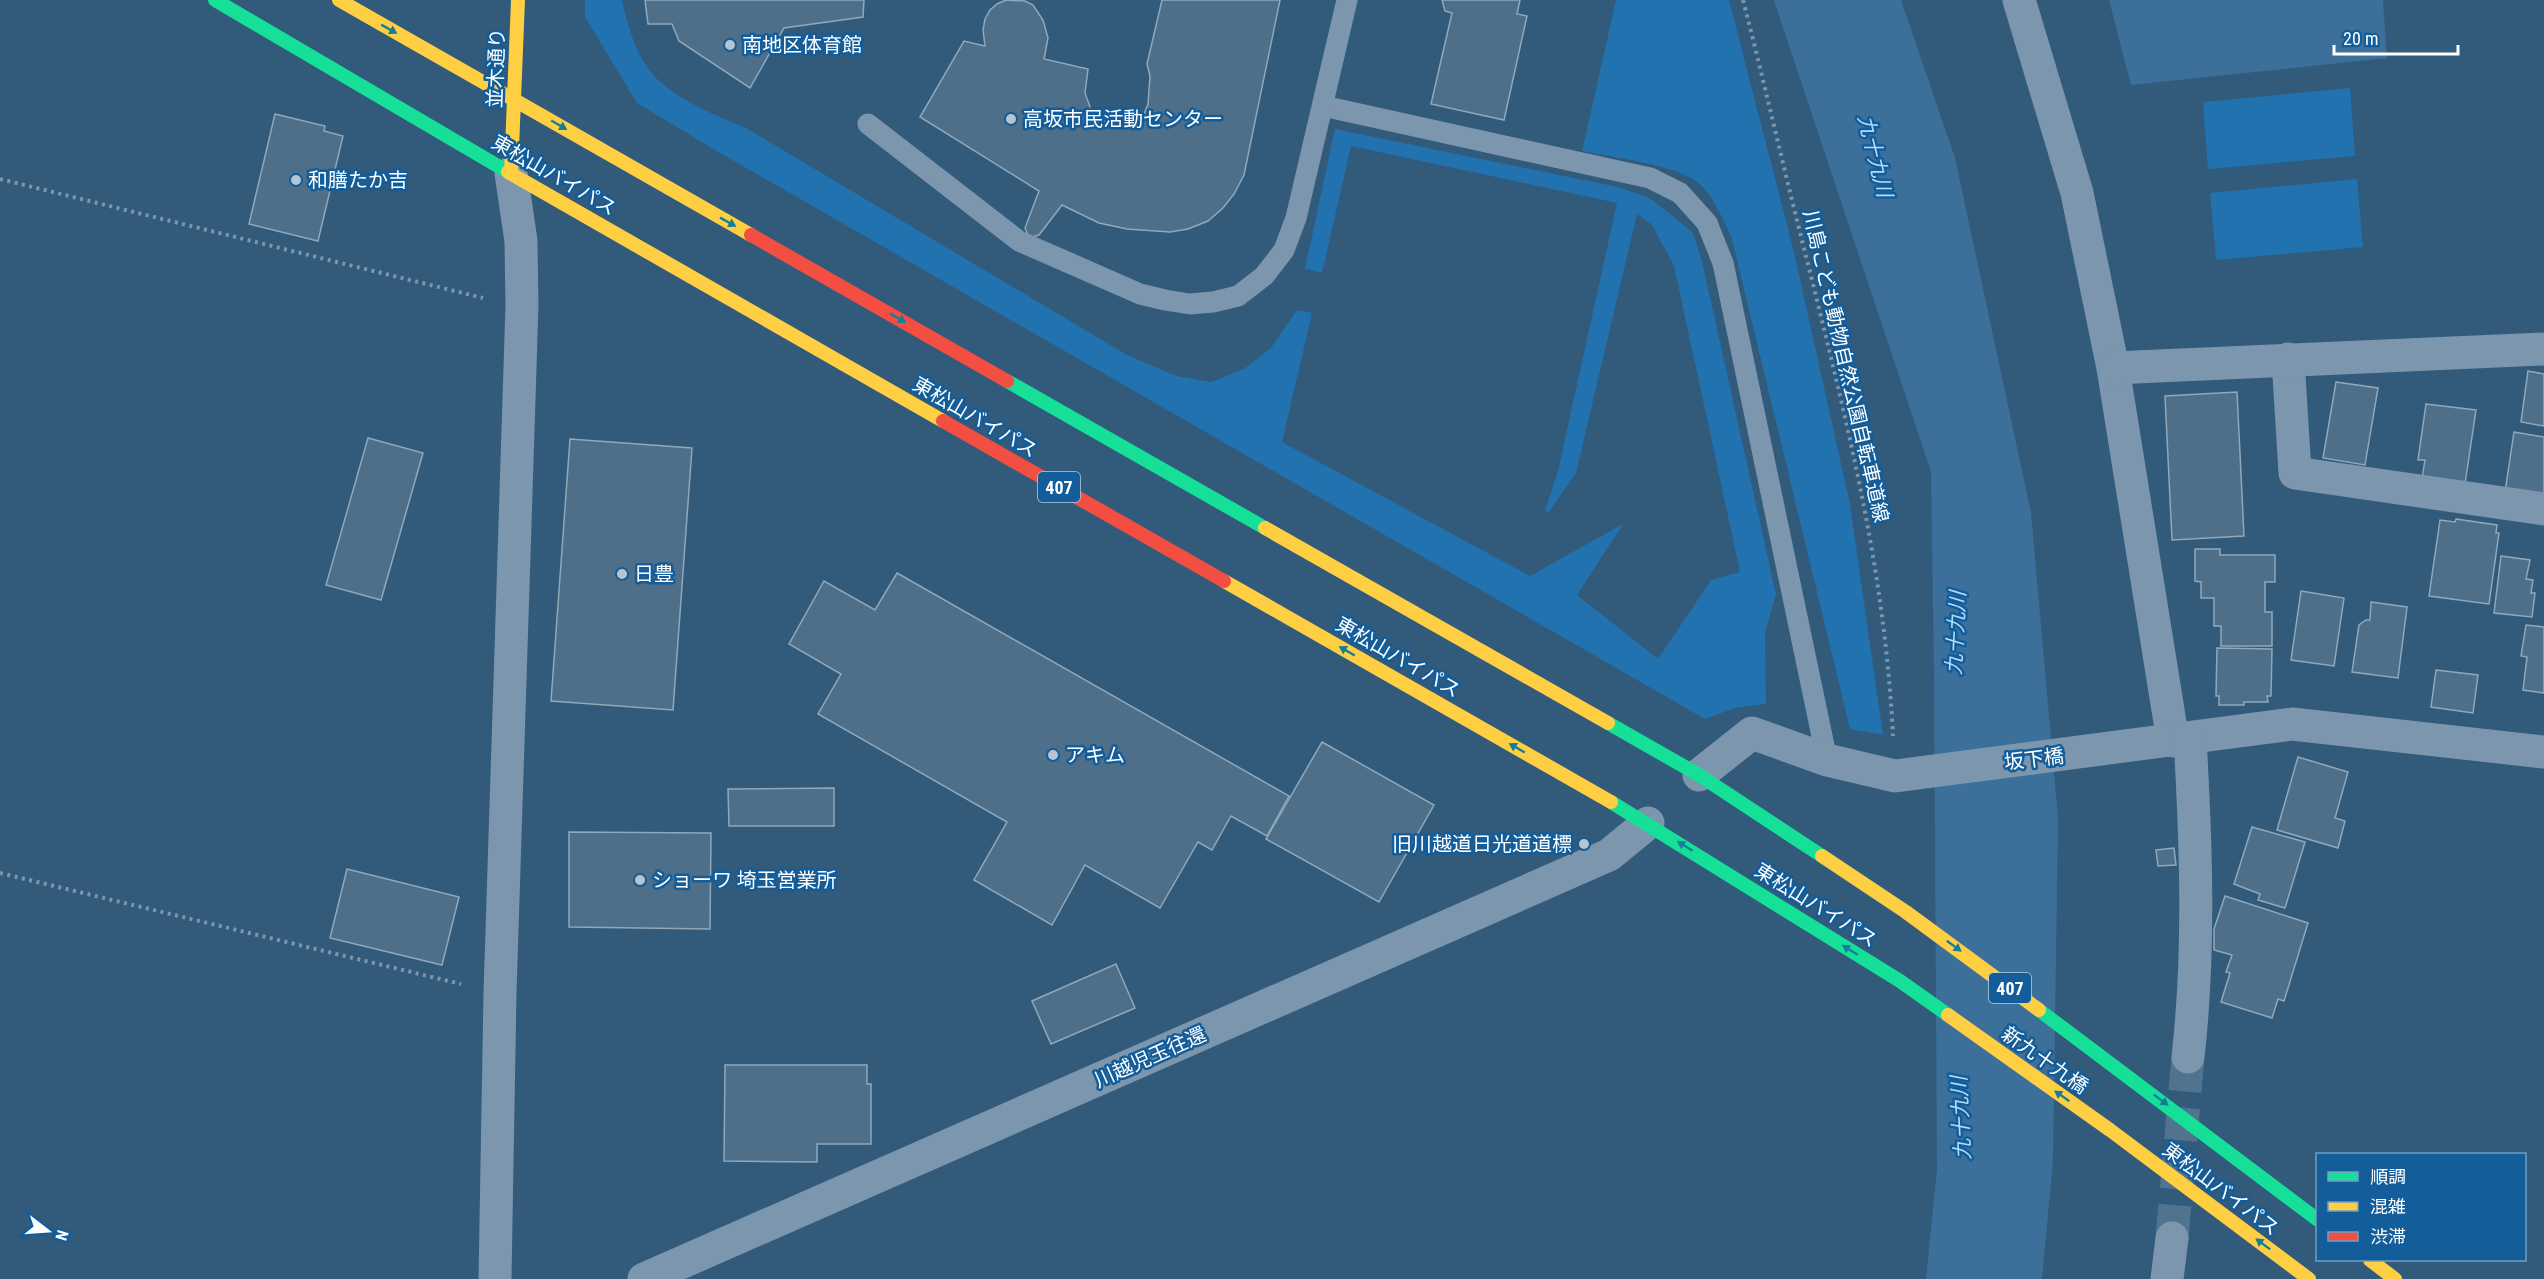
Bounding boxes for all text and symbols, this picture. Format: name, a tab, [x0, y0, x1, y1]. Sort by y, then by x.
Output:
scale bar	[2334, 18, 2458, 56]
one-way arrow	[381, 24, 398, 34]
street label: 並木通り	[483, 28, 509, 108]
text: 20 m	[2343, 28, 2378, 49]
place label: 南地区体育館	[742, 33, 862, 57]
marker: 南地区体育館	[723, 38, 737, 52]
place label: 高坂市民活動センター	[1023, 107, 1223, 131]
marker: 高坂市民活動センター	[1004, 112, 1018, 126]
water label: 九十九川	[1853, 112, 1897, 202]
one-way arrow	[551, 120, 567, 131]
street label: 東松山バイパス	[488, 130, 620, 220]
place label: 和膳たか吉	[308, 168, 408, 192]
marker: 和膳たか吉	[289, 173, 303, 187]
street label: 川島こども動物自然公園自転車道線	[1798, 207, 1894, 525]
one-way arrow	[720, 217, 737, 227]
one-way arrow	[890, 313, 907, 323]
street label: 東松山バイパス	[909, 372, 1041, 462]
road number: 407	[1038, 472, 1080, 502]
place label: 日豊	[634, 562, 674, 586]
marker: 日豊	[615, 567, 629, 581]
water label: 九十九川	[1942, 588, 1970, 676]
street label: 東松山バイパス	[1332, 612, 1464, 702]
one-way arrow	[1339, 646, 1356, 656]
one-way arrow	[1509, 742, 1525, 753]
place label: アキム	[1065, 743, 1125, 767]
street label: 坂下橋	[2003, 743, 2065, 775]
marker: アキム	[1046, 748, 1060, 762]
place label: 旧川越道日光道道標	[1392, 832, 1572, 856]
marker: 旧川越道日光道道標	[1577, 837, 1591, 851]
one-way arrow	[1677, 840, 1693, 851]
street label: 東松山バイパス	[1750, 858, 1882, 952]
place label: ショーワ 埼玉営業所	[652, 868, 837, 892]
marker: ショーワ 埼玉営業所	[633, 873, 647, 887]
one-way arrow	[1945, 940, 1961, 952]
one-way arrow	[1842, 944, 1858, 955]
road number: 407	[1989, 973, 2031, 1003]
street label: 新九十九橋	[1997, 1021, 2093, 1099]
street label: 川越児玉往還	[1090, 1022, 1210, 1092]
water label: 九十九川	[1947, 1073, 1975, 1161]
one-way arrow	[2055, 1090, 2071, 1102]
one-way arrow	[2153, 1094, 2169, 1107]
street label: 東松山バイパス	[2158, 1137, 2284, 1241]
legend	[2316, 1153, 2526, 1261]
text: 順調	[2370, 1166, 2406, 1187]
text: 混雑	[2370, 1196, 2406, 1217]
north arrow	[18, 1201, 78, 1261]
text: 渋滞	[2370, 1226, 2406, 1247]
text: N	[51, 1228, 72, 1243]
one-way arrow	[2255, 1238, 2271, 1250]

